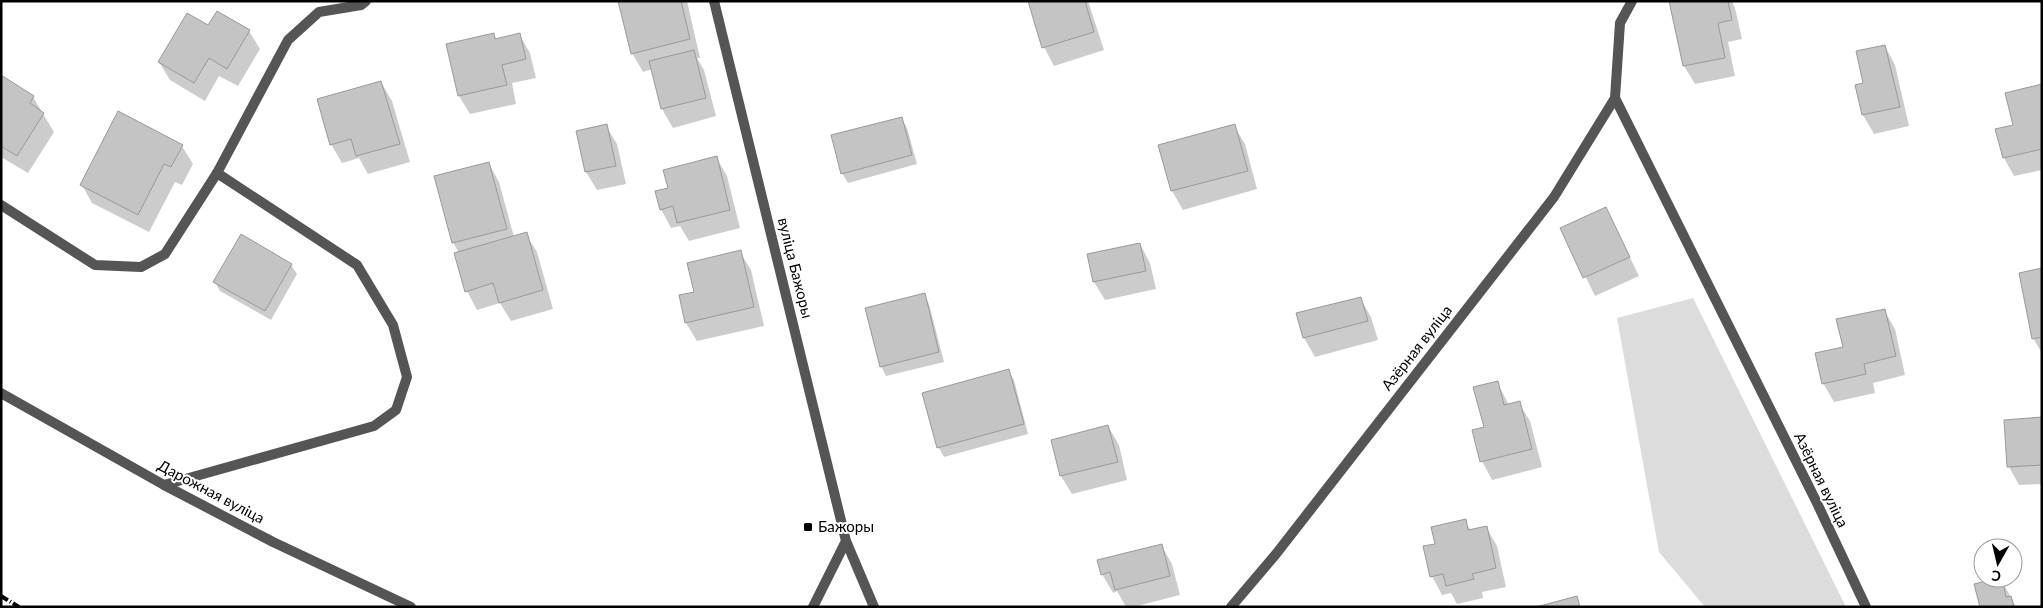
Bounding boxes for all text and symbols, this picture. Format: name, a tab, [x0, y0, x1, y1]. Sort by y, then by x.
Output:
street label: вуліца Бажоры	[775, 216, 817, 320]
street label: Азёрная вуліца	[1377, 301, 1455, 394]
street label: Азёрная вуліца	[1791, 429, 1853, 530]
street label: Дарожная вуліца	[155, 455, 268, 527]
place label: Бажоры	[818, 517, 874, 535]
marker: Бажоры	[802, 521, 814, 533]
north arrow	[1973, 538, 2023, 588]
text: С	[1990, 567, 2002, 585]

